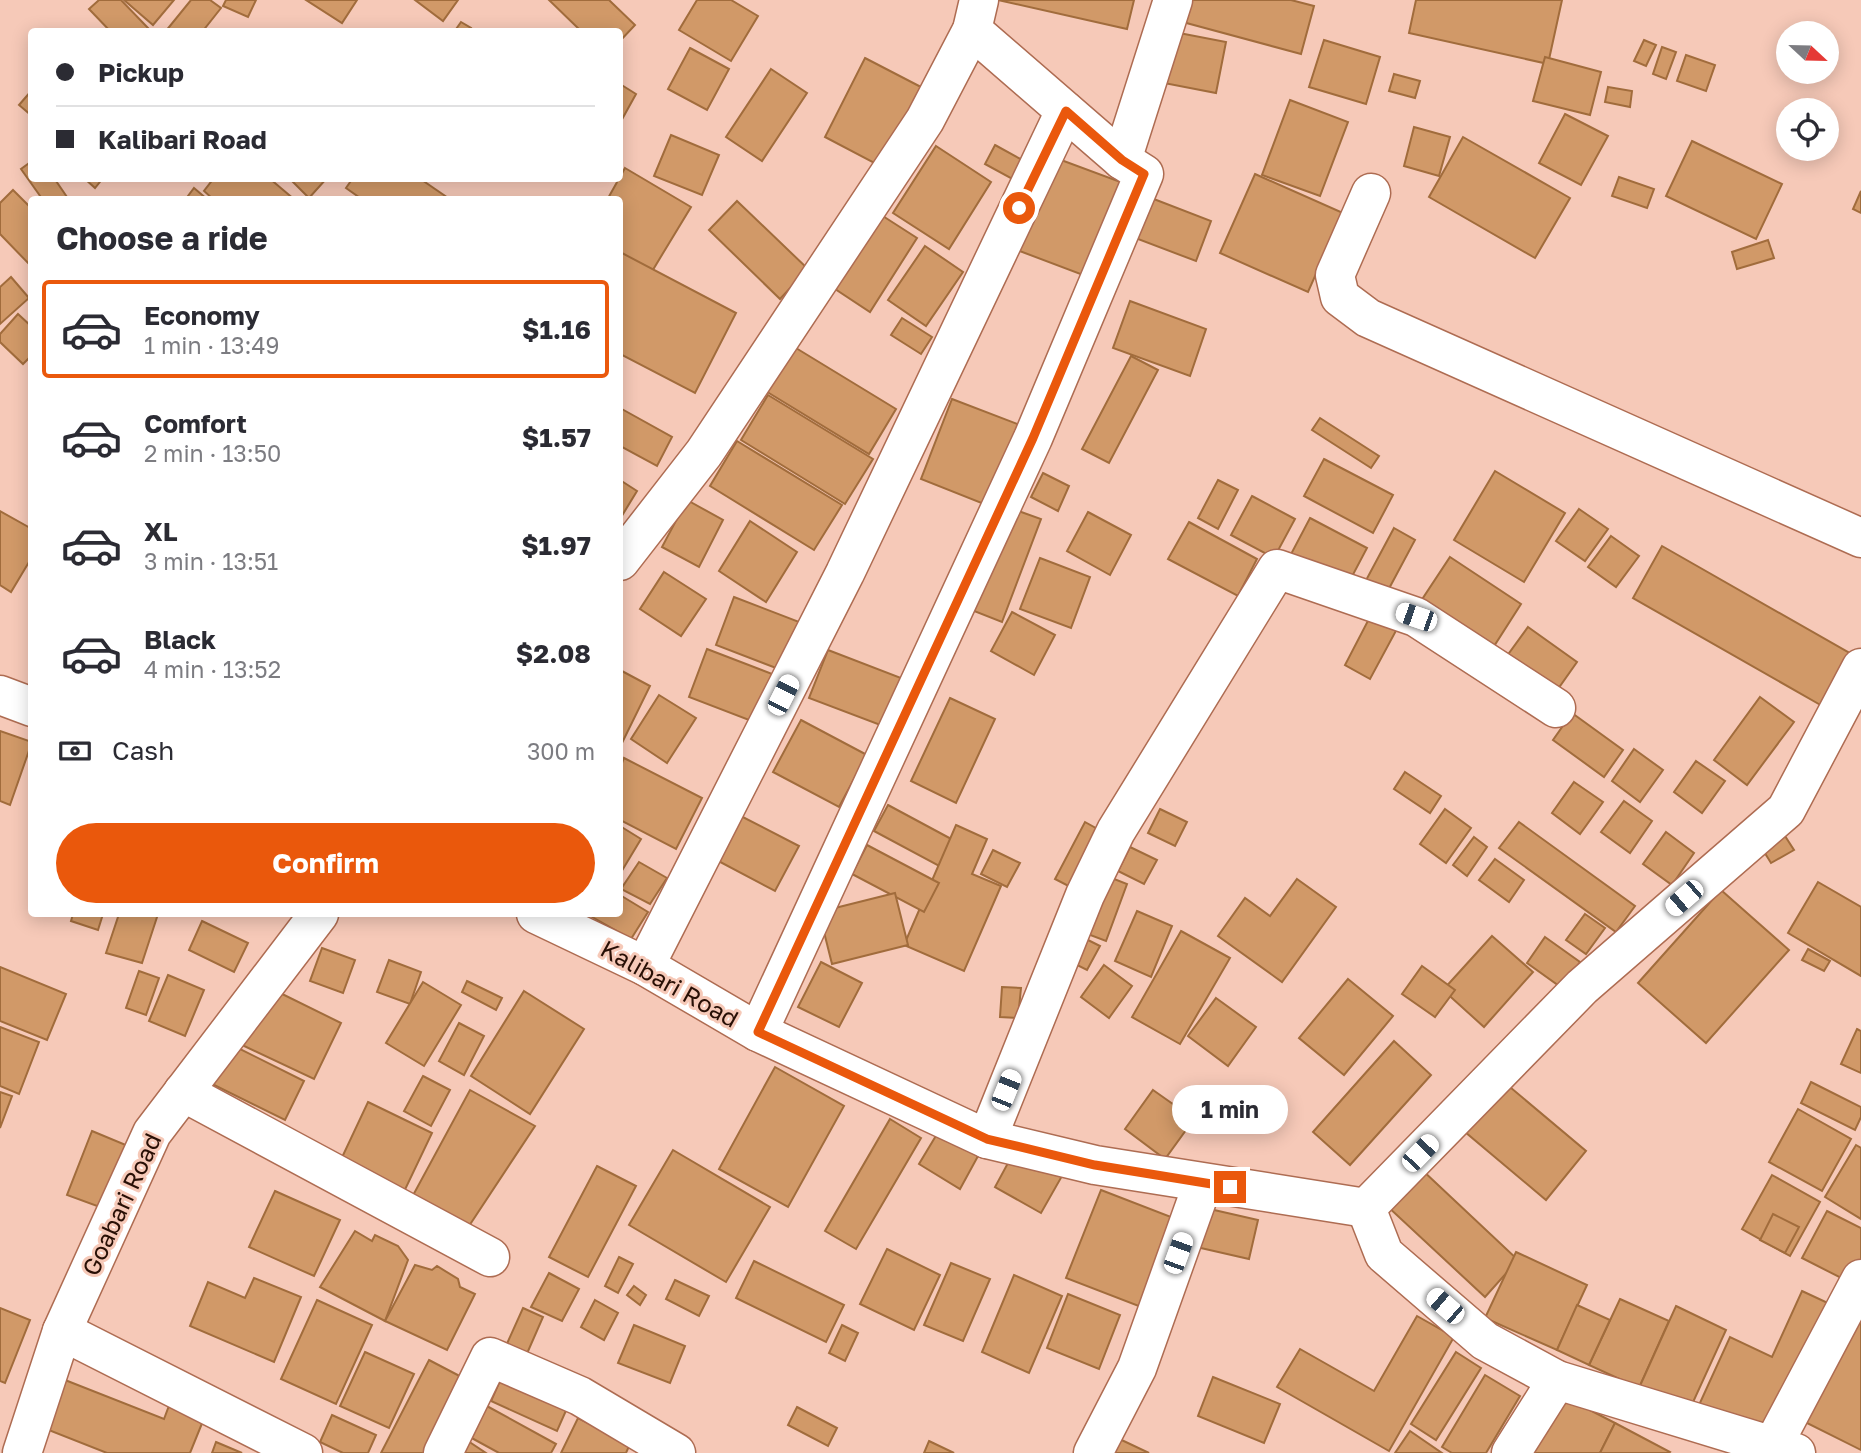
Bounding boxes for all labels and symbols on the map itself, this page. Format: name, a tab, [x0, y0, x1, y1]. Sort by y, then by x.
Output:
north arrow	[1776, 21, 1839, 84]
route start	[1003, 192, 1035, 224]
car	[1393, 600, 1440, 634]
car	[765, 672, 802, 718]
car	[1662, 876, 1707, 920]
street label: Kalibari Road	[596, 933, 744, 1033]
car	[989, 1067, 1024, 1113]
callout: 1 min	[1172, 1086, 1288, 1134]
street label: Goabari Road	[75, 1128, 167, 1280]
car	[1398, 1131, 1443, 1175]
route end	[1214, 1171, 1246, 1203]
car	[1161, 1230, 1196, 1276]
car	[1423, 1284, 1468, 1328]

